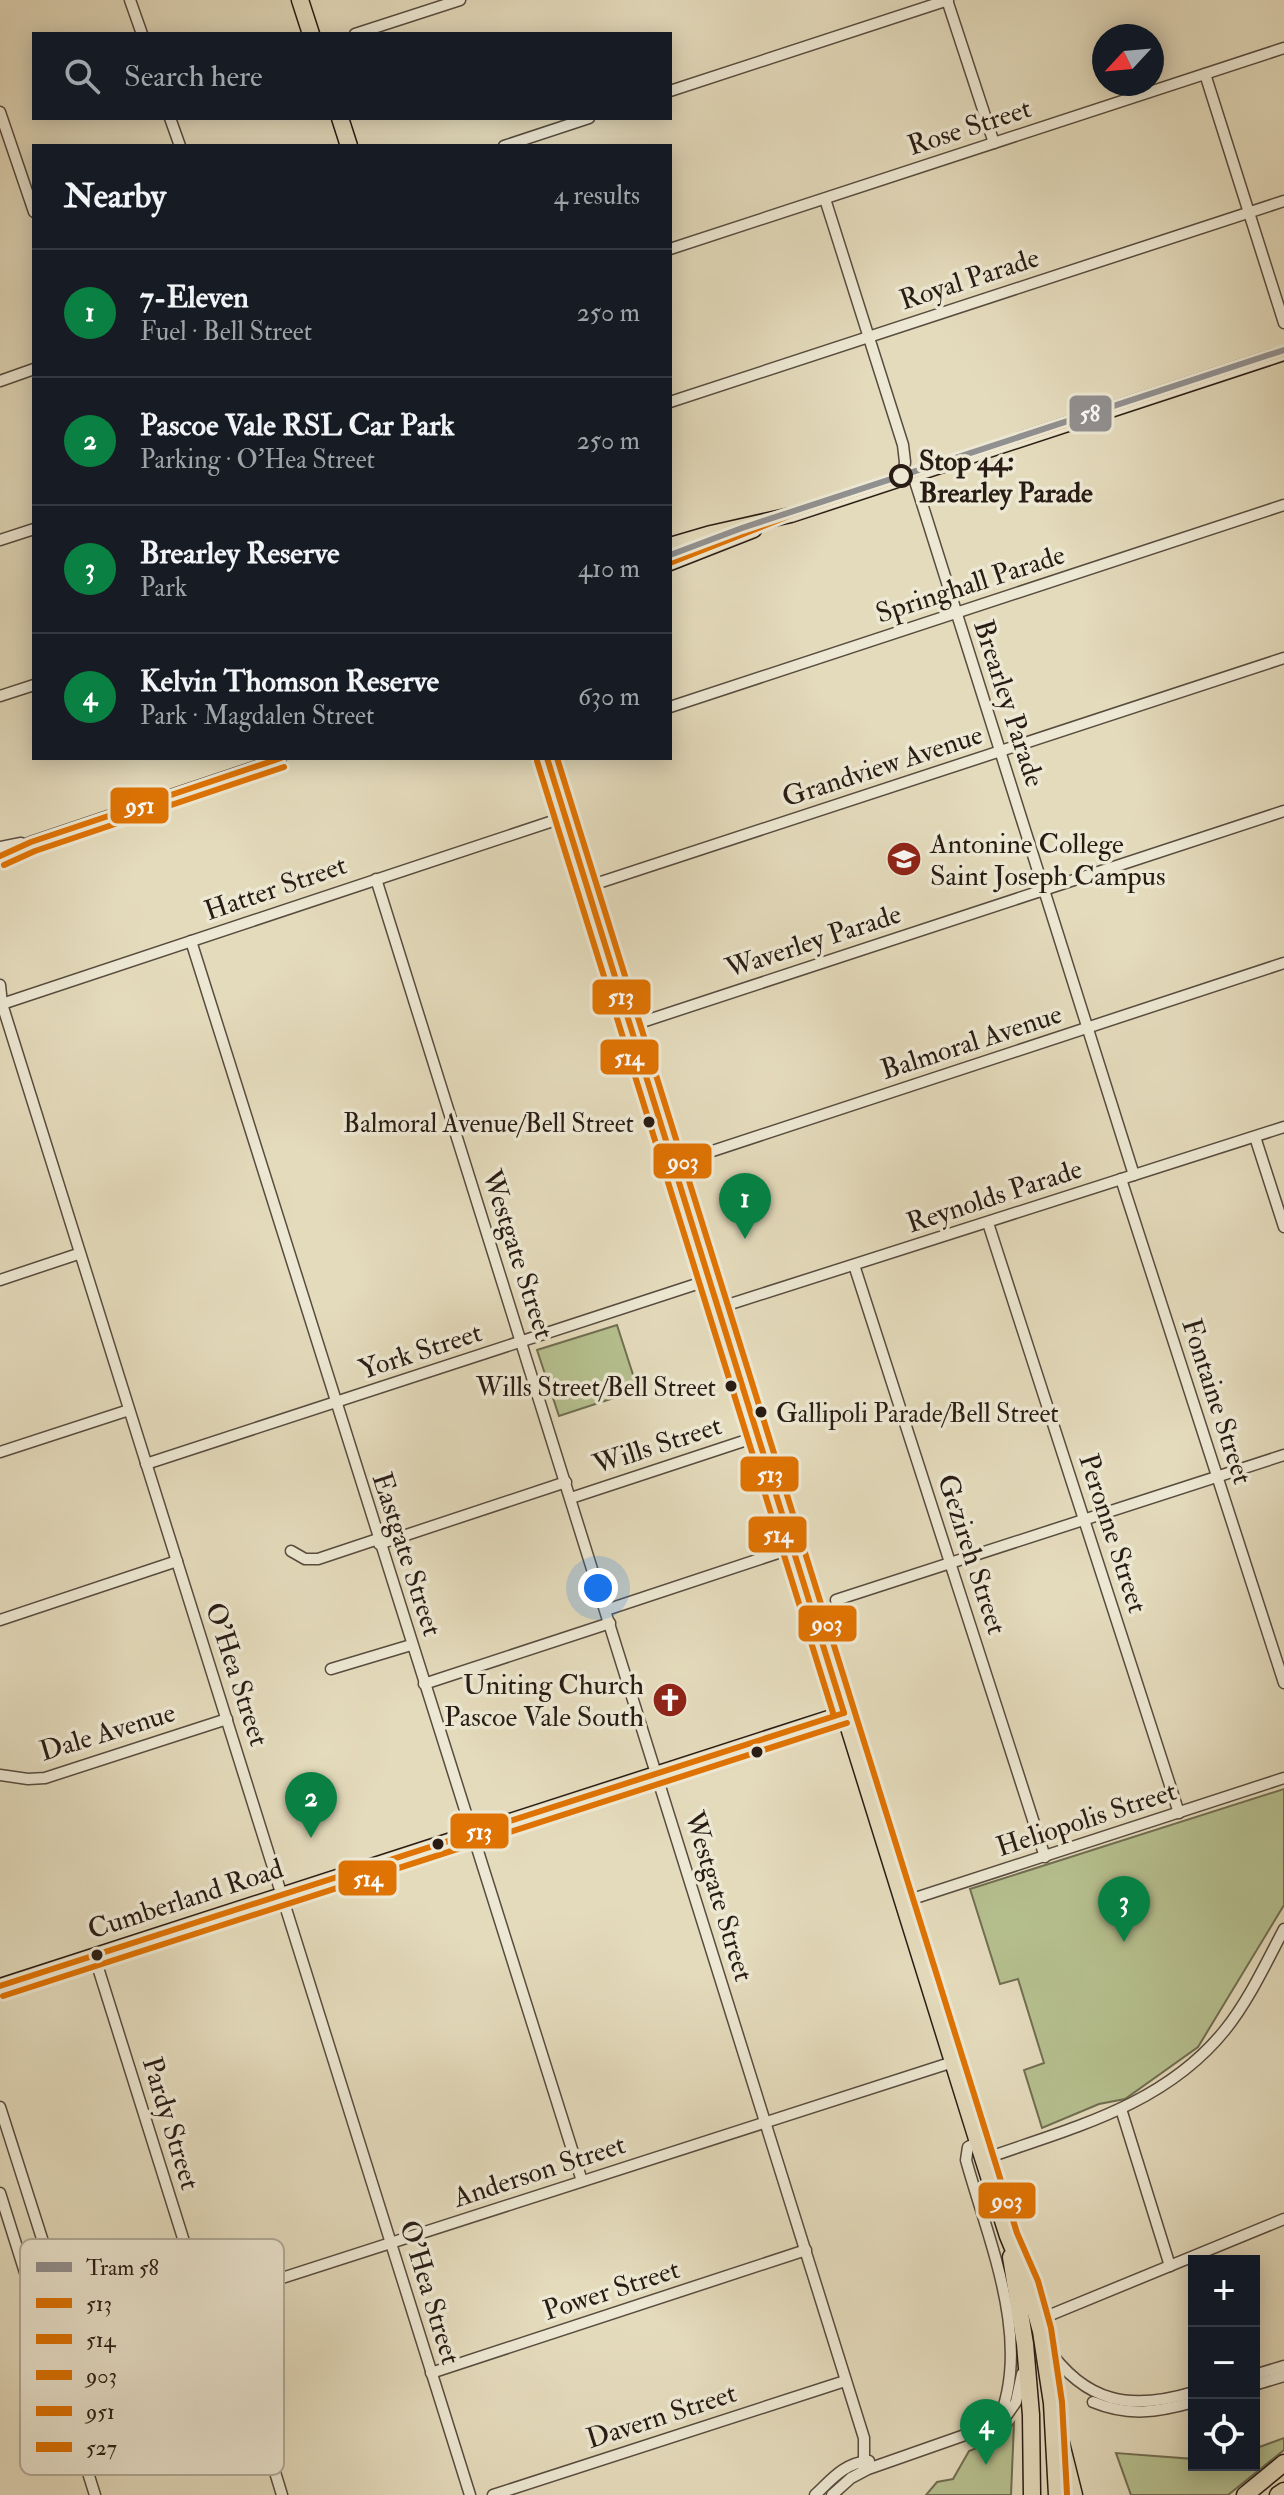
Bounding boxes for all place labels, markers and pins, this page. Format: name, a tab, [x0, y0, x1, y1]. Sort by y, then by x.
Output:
place label: Stop 44: Brearley Parade	[919, 444, 1093, 511]
marker: Stop 44: Brearley Parade	[890, 465, 912, 487]
place label: Antonine College Saint Joseph Campus	[929, 827, 1166, 894]
school or university icon: Antonine College Saint Joseph Campus	[885, 840, 923, 878]
place label: Balmoral Avenue/Bell Street	[343, 1108, 634, 1140]
marker: Balmoral Avenue/Bell Street	[641, 1114, 657, 1130]
pin: 1	[719, 1173, 771, 1239]
place label: Wills Street/Bell Street	[475, 1372, 716, 1404]
marker: Wills Street/Bell Street	[723, 1378, 739, 1394]
place label: Gallipoli Parade/Bell Street	[776, 1398, 1059, 1431]
marker: Gallipoli Parade/Bell Street	[753, 1404, 769, 1420]
place label: Uniting Church Pascoe Vale South	[444, 1668, 644, 1735]
church icon: Uniting Church Pascoe Vale South	[651, 1681, 689, 1719]
unlabelled marker	[749, 1744, 765, 1760]
pin: 2	[285, 1772, 337, 1838]
unlabelled marker	[430, 1836, 446, 1852]
pin: 3	[1098, 1876, 1150, 1942]
unlabelled marker	[89, 1947, 105, 1963]
pin: 4	[960, 2399, 1012, 2465]

